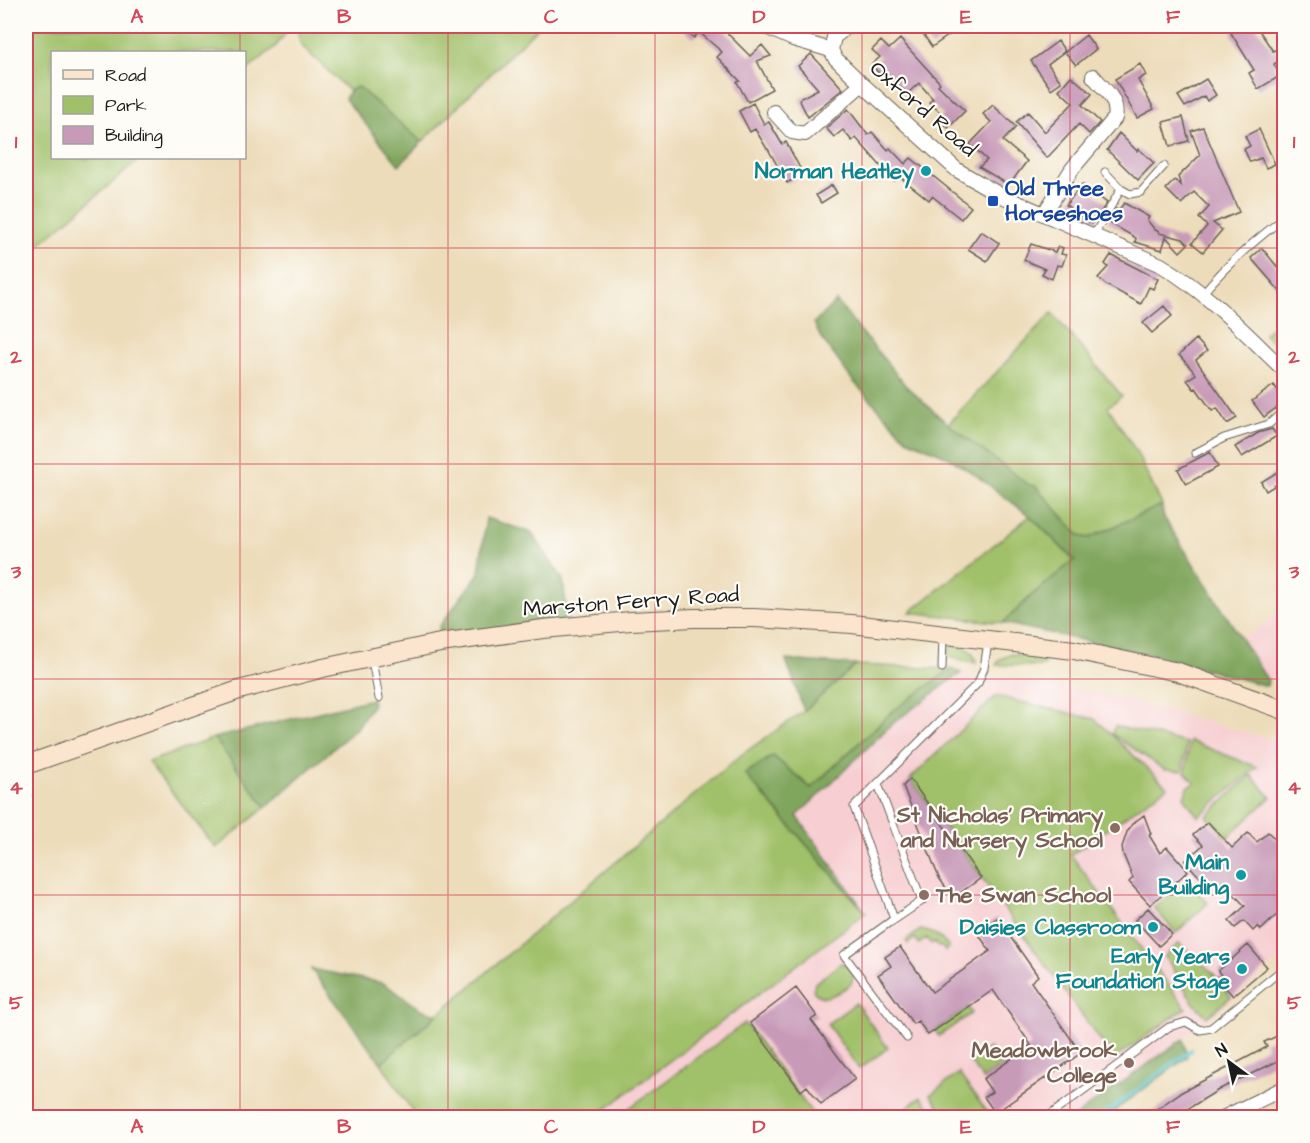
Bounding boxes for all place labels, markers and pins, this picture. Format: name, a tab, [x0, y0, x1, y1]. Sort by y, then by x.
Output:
place label: Norman Heatley	[755, 156, 915, 189]
marker: Norman Heatley	[919, 164, 933, 178]
place label: Old Three Horseshoes	[1005, 173, 1123, 229]
marker: Old Three Horseshoes	[986, 194, 1000, 208]
place label: St Nicholas' Primary and Nursery School	[896, 800, 1104, 858]
marker: St Nicholas' Primary and Nursery School	[1108, 821, 1122, 835]
place label: Main Building	[1158, 847, 1230, 904]
marker: Main Building	[1234, 868, 1248, 882]
place label: The Swan School	[935, 880, 1112, 911]
marker: The Swan School	[917, 888, 931, 902]
place label: Daisies Classroom	[960, 912, 1142, 943]
marker: Daisies Classroom	[1146, 920, 1160, 934]
place label: Early Years Foundation Stage	[1056, 941, 1230, 998]
marker: Early Years Foundation Stage	[1235, 962, 1249, 976]
place label: Meadowbrook College	[972, 1035, 1117, 1092]
marker: Meadowbrook College	[1122, 1056, 1136, 1070]

